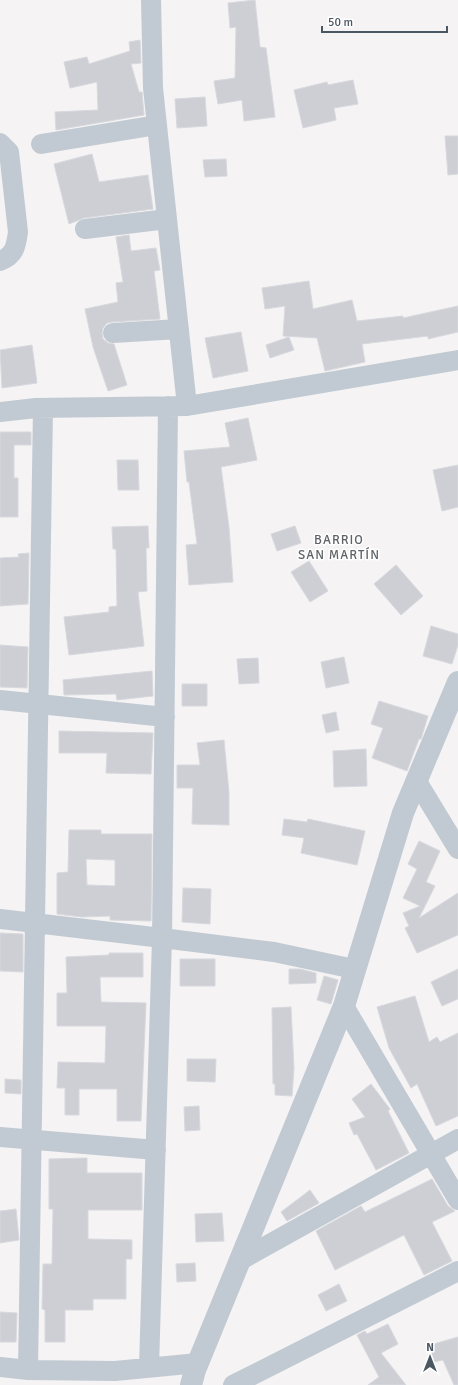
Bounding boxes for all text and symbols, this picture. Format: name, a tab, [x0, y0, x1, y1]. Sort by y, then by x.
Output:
scale bar	[322, 8, 447, 34]
text: 50 m	[328, 15, 353, 30]
district label: BARRIO SAN MARTÍN	[298, 532, 380, 563]
north arrow	[410, 1337, 450, 1377]
text: N	[426, 1341, 434, 1354]

